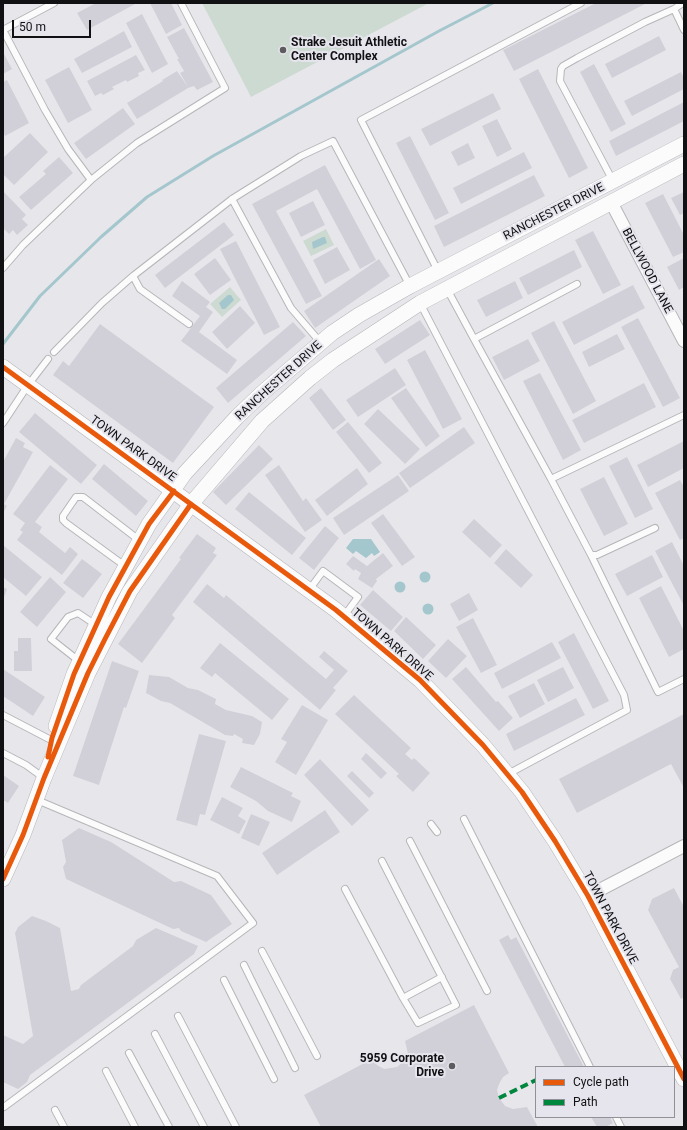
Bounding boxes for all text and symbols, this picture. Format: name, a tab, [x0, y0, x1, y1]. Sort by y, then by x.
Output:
scale bar	[14, 12, 93, 38]
text: 50 m	[19, 20, 46, 34]
place label: Strake Jesuit Athletic Center Complex	[291, 36, 407, 64]
marker: Strake Jesuit Athletic Center Complex	[278, 45, 288, 55]
street label: RANCHESTER DRIVE	[501, 180, 607, 244]
street label: BELLWOOD LANE	[619, 226, 675, 316]
street label: RANCHESTER DRIVE	[233, 338, 325, 424]
street label: TOWN PARK DRIVE	[87, 413, 179, 485]
street label: TOWN PARK DRIVE	[348, 606, 436, 684]
street label: TOWN PARK DRIVE	[579, 869, 641, 967]
place label: 5959 Corporate Drive	[360, 1052, 444, 1080]
marker: 5959 Corporate Drive	[447, 1061, 457, 1071]
legend	[535, 1066, 675, 1118]
text: Cycle path	[573, 1075, 629, 1089]
text: Path	[573, 1095, 598, 1109]

